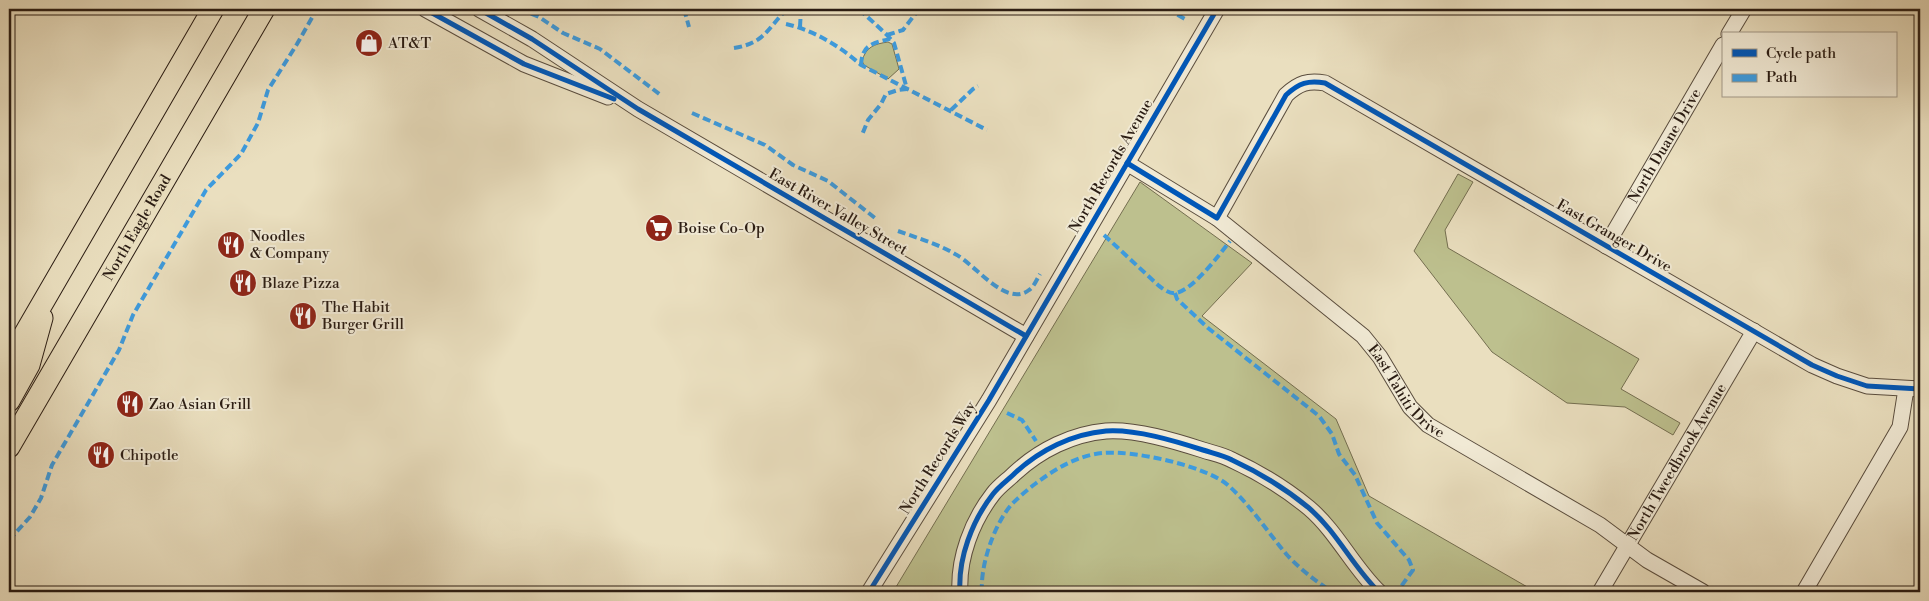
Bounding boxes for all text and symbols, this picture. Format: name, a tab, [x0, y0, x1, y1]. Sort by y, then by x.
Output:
shop icon: AT&T	[354, 28, 384, 58]
legend	[1722, 32, 1896, 98]
place label: AT&T	[387, 34, 431, 53]
text: Cycle path	[1766, 44, 1836, 63]
text: Path	[1766, 68, 1798, 87]
street label: North Duane Drive	[1624, 85, 1705, 206]
street label: North Records Avenue	[1065, 96, 1157, 236]
street label: East River Valley Street	[765, 164, 911, 260]
street label: North Eagle Road	[99, 171, 175, 284]
street label: East Granger Drive	[1553, 195, 1675, 277]
supermarket icon: Boise Co-Op	[644, 213, 674, 243]
place label: Boise Co-Op	[677, 219, 765, 238]
place label: Noodles & Company	[250, 227, 330, 263]
restaurant icon: Noodles & Company	[216, 230, 246, 260]
restaurant icon: Blaze Pizza	[228, 268, 258, 298]
place label: Blaze Pizza	[261, 274, 340, 293]
place label: The Habit Burger Grill	[321, 298, 404, 334]
restaurant icon: The Habit Burger Grill	[288, 301, 318, 331]
street label: East Tahiti Drive	[1364, 340, 1448, 442]
street label: North Tweedbrook Avenue	[1623, 380, 1730, 544]
restaurant icon: Zao Asian Grill	[115, 389, 145, 419]
place label: Zao Asian Grill	[149, 395, 252, 414]
street label: North Records Way	[896, 397, 981, 518]
restaurant icon: Chipotle	[86, 440, 116, 470]
place label: Chipotle	[120, 446, 179, 465]

